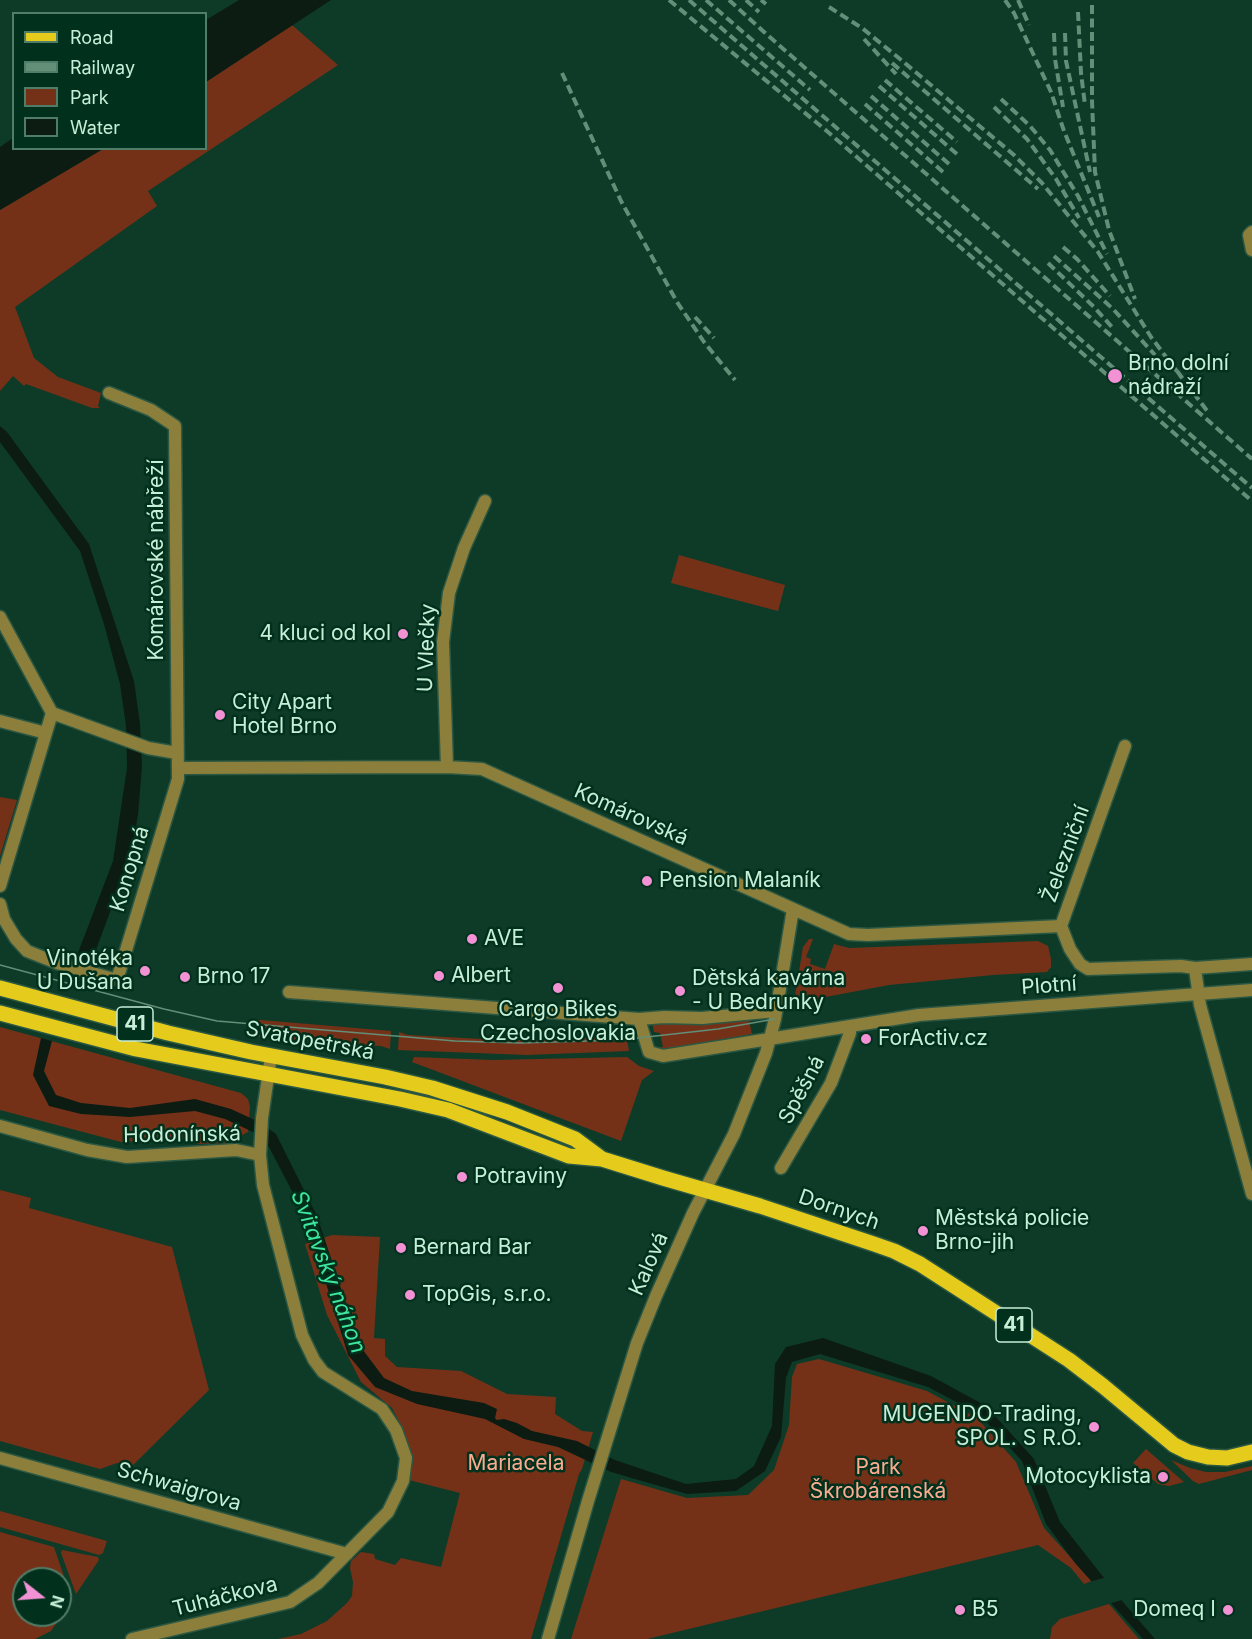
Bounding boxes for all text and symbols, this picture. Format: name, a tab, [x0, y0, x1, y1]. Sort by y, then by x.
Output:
legend	[12, 12, 207, 150]
text: Road	[70, 27, 113, 48]
text: Railway	[70, 57, 135, 78]
text: Park	[70, 87, 109, 108]
text: Water	[70, 117, 120, 138]
place label: Brno dolní nádraží	[1128, 351, 1229, 401]
marker: Brno dolní nádraží	[1106, 367, 1124, 385]
street label: Komárovské nábřeží	[144, 459, 170, 661]
street label: U Vlečky	[413, 603, 441, 693]
place label: 4 kluci od kol	[259, 621, 391, 647]
marker: 4 kluci od kol	[396, 627, 410, 641]
place label: City Apart Hotel Brno	[232, 690, 337, 740]
marker: City Apart Hotel Brno	[213, 708, 227, 722]
street label: Komárovská	[570, 779, 692, 851]
street label: Železniční	[1037, 802, 1095, 906]
street label: Konopná	[105, 823, 155, 915]
place label: Pension Malaník	[659, 868, 821, 894]
marker: Pension Malaník	[640, 874, 654, 888]
place label: AVE	[484, 926, 524, 952]
marker: AVE	[465, 932, 479, 946]
place label: Vinotéka U Dušana	[37, 946, 133, 996]
place label: Albert	[451, 963, 511, 989]
marker: Vinotéka U Dušana	[138, 964, 152, 978]
place label: Brno 17	[197, 964, 270, 990]
place label: Dětská kavárna - U Bedrunky	[692, 966, 845, 1016]
marker: Albert	[432, 969, 446, 983]
marker: Brno 17	[178, 970, 192, 984]
street label: Plotní	[1020, 971, 1078, 1001]
marker: Cargo Bikes Czechoslovakia	[551, 981, 565, 995]
marker: Dětská kavárna - U Bedrunky	[673, 984, 687, 998]
place label: Cargo Bikes Czechoslovakia	[480, 997, 636, 1047]
road number: 41	[117, 1007, 153, 1041]
street label: Svatopetrská	[244, 1016, 376, 1066]
place label: ForActiv.cz	[878, 1026, 988, 1052]
marker: ForActiv.cz	[859, 1032, 873, 1046]
street label: Spěšná	[774, 1051, 830, 1129]
street label: Hodonínská	[123, 1121, 241, 1149]
place label: Potraviny	[474, 1164, 567, 1190]
marker: Potraviny	[455, 1170, 469, 1184]
street label: Dornych	[795, 1184, 883, 1236]
water label: Svitavský náhon	[285, 1187, 371, 1357]
place label: Městská policie Brno-jih	[935, 1206, 1089, 1256]
marker: Městská policie Brno-jih	[916, 1224, 930, 1238]
street label: Kalová	[624, 1228, 674, 1300]
place label: Bernard Bar	[413, 1235, 531, 1261]
marker: Bernard Bar	[394, 1241, 408, 1255]
place label: TopGis, s.r.o.	[422, 1282, 552, 1308]
marker: TopGis, s.r.o.	[403, 1288, 417, 1302]
road number: 41	[996, 1308, 1032, 1342]
place label: MUGENDO-Trading, SPOL. S R.O.	[883, 1402, 1082, 1452]
marker: MUGENDO-Trading, SPOL. S R.O.	[1087, 1420, 1101, 1434]
park label: Mariacela	[468, 1451, 564, 1477]
park label: Park Škrobárenská	[810, 1455, 946, 1505]
street label: Schwaigrova	[114, 1457, 244, 1517]
place label: Motocyklista	[1025, 1464, 1151, 1490]
marker: Motocyklista	[1156, 1470, 1170, 1484]
north arrow	[12, 1567, 72, 1627]
street label: Tuháčkova	[170, 1572, 280, 1622]
text: N	[46, 1593, 69, 1610]
place label: B5	[972, 1597, 999, 1623]
place label: Domeq I	[1133, 1597, 1216, 1623]
marker: B5	[953, 1603, 967, 1617]
marker: Domeq I	[1221, 1603, 1235, 1617]

